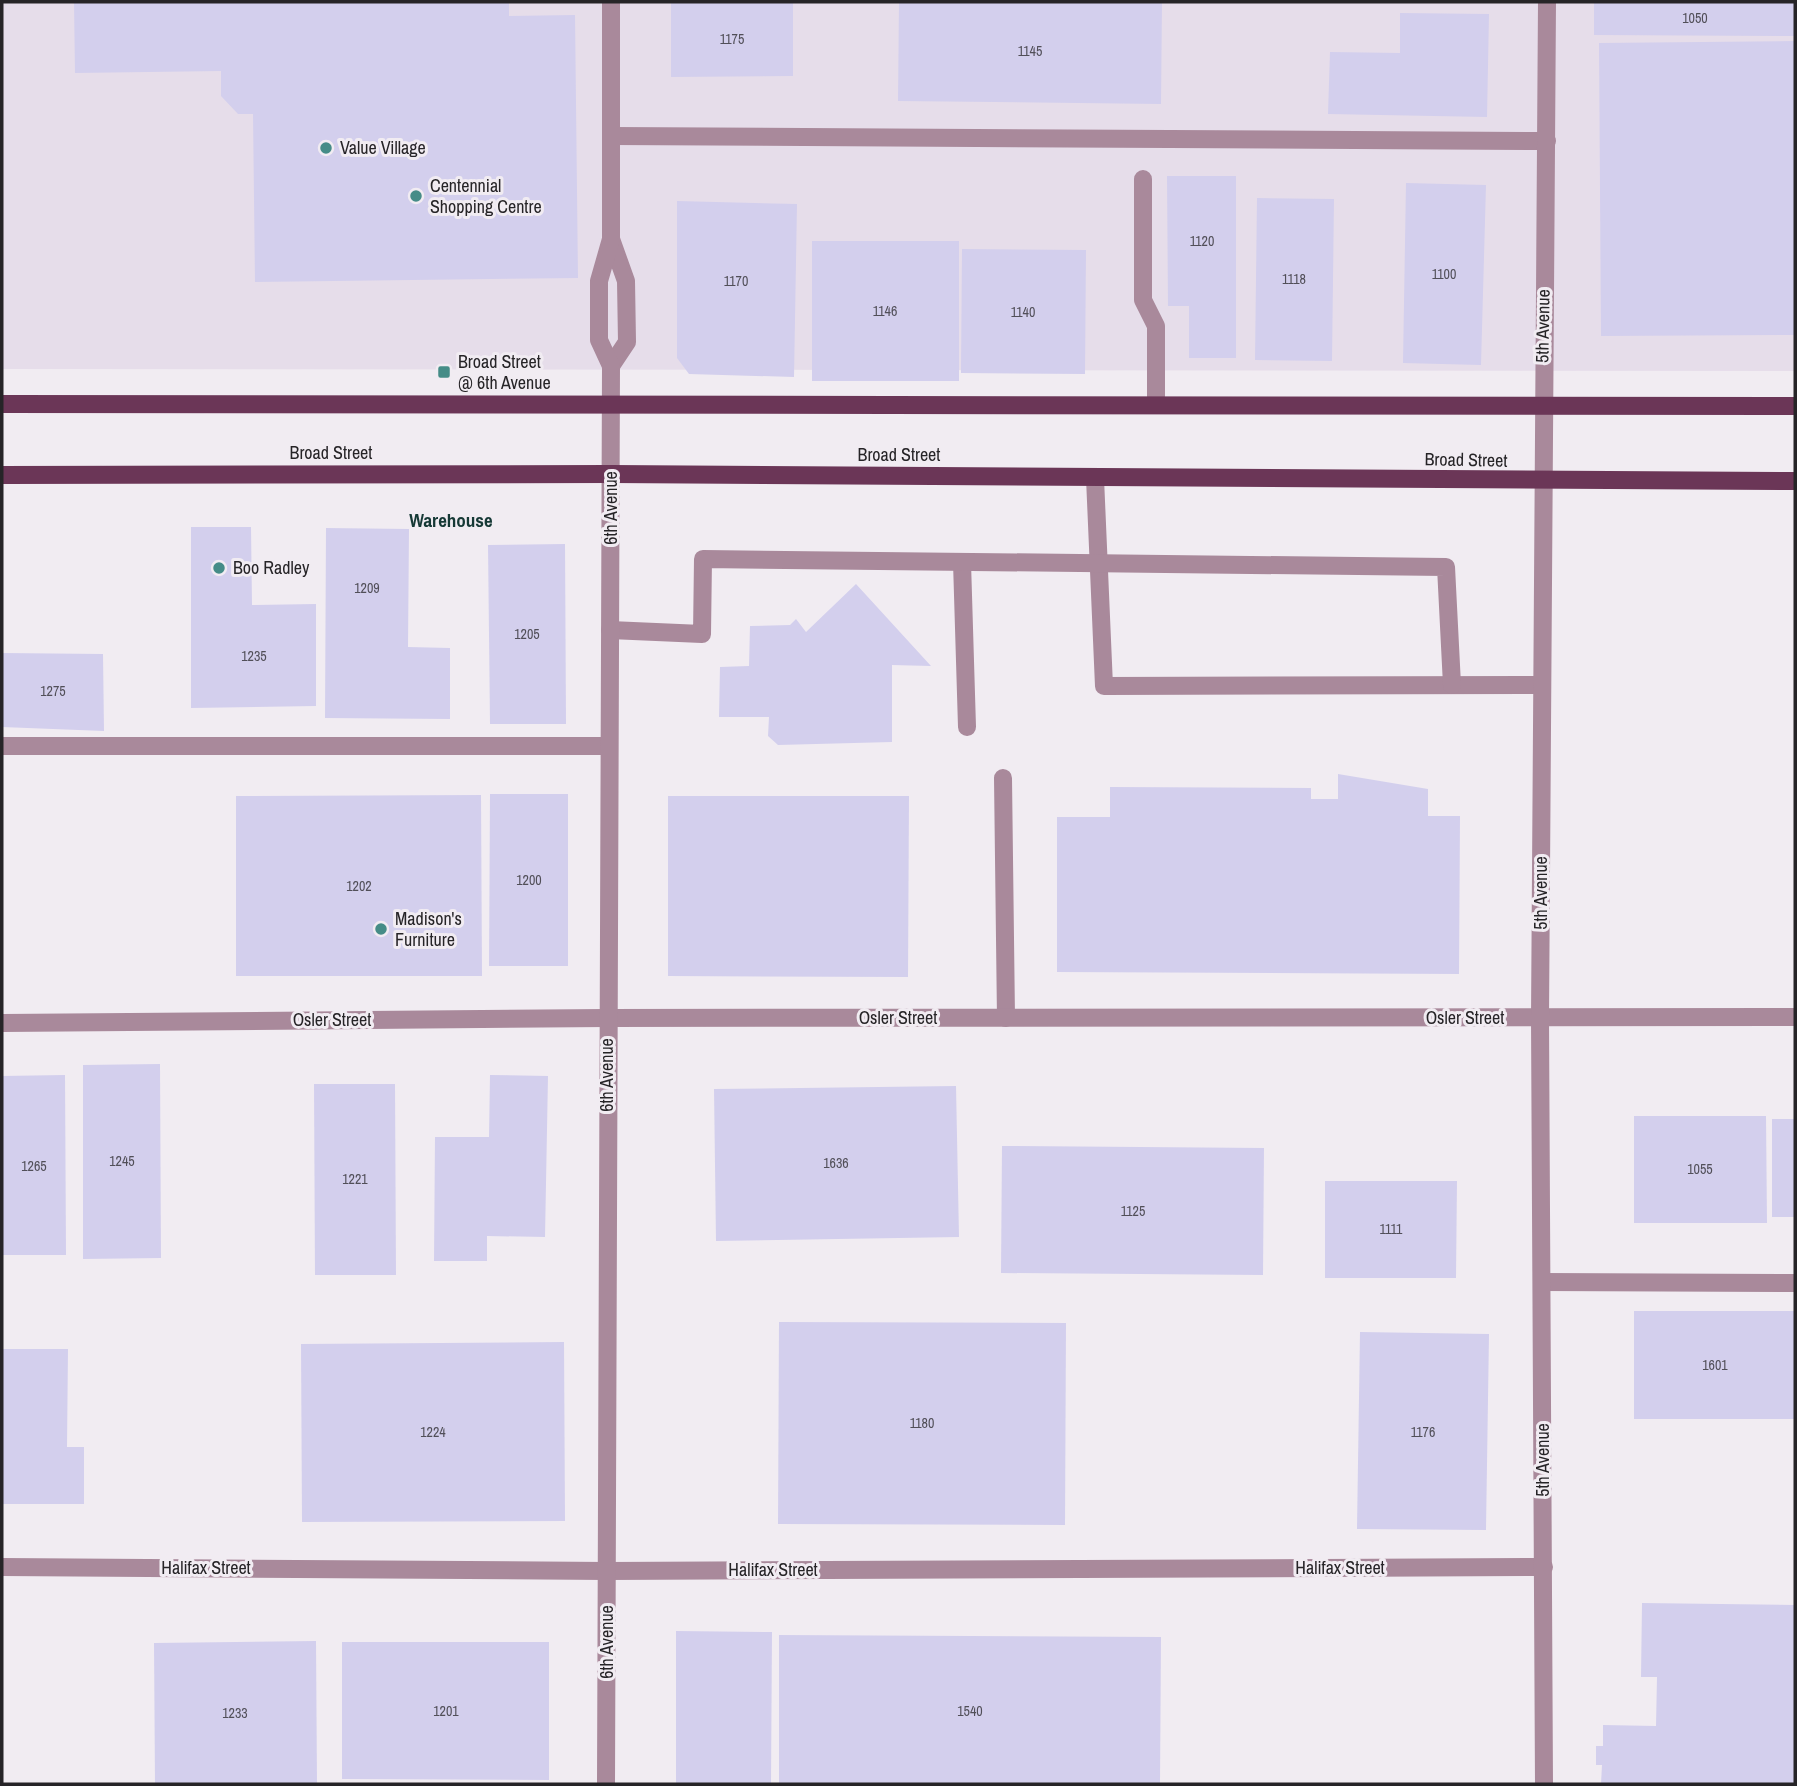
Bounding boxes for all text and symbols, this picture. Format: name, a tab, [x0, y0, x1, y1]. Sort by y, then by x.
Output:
house number: 1050	[1682, 9, 1708, 27]
house number: 1175	[720, 30, 744, 48]
house number: 1145	[1018, 42, 1042, 60]
place label: Value Village	[340, 135, 426, 160]
marker: Value Village	[318, 140, 334, 156]
place label: Centennial Shopping Centre	[430, 173, 542, 219]
marker: Centennial Shopping Centre	[408, 188, 424, 204]
house number: 1120	[1190, 232, 1214, 250]
house number: 1100	[1432, 265, 1456, 283]
house number: 1118	[1282, 270, 1306, 288]
house number: 1170	[724, 272, 748, 290]
street label: 5th Avenue	[1529, 289, 1556, 363]
house number: 1146	[873, 302, 897, 320]
house number: 1140	[1011, 303, 1035, 321]
place label: Broad Street @ 6th Avenue	[458, 349, 551, 395]
marker: Broad Street @ 6th Avenue	[436, 364, 452, 380]
street label: Broad Street	[290, 440, 372, 465]
street label: Broad Street	[858, 442, 940, 467]
street label: Broad Street	[1424, 446, 1508, 473]
street label: 6th Avenue	[598, 471, 623, 545]
district label: Warehouse	[409, 507, 493, 533]
place label: Boo Radley	[233, 555, 310, 580]
marker: Boo Radley	[211, 560, 227, 576]
house number: 1209	[354, 579, 380, 597]
house number: 1205	[514, 625, 540, 643]
house number: 1235	[241, 647, 267, 665]
house number: 1275	[40, 682, 66, 700]
street label: 5th Avenue	[1528, 856, 1553, 930]
house number: 1200	[516, 871, 542, 889]
house number: 1202	[346, 877, 372, 895]
place label: Madison's Furniture	[395, 906, 462, 952]
marker: Madison's Furniture	[373, 921, 389, 937]
street label: Osler Street	[859, 1005, 937, 1030]
street label: Osler Street	[1426, 1005, 1504, 1030]
street label: Osler Street	[293, 1007, 371, 1032]
street label: 6th Avenue	[594, 1038, 619, 1112]
house number: 1245	[109, 1152, 135, 1170]
house number: 1636	[823, 1154, 849, 1172]
house number: 1265	[21, 1157, 47, 1175]
house number: 1055	[1687, 1160, 1713, 1178]
house number: 1221	[342, 1170, 368, 1188]
house number: 1125	[1121, 1202, 1145, 1220]
house number: 1111	[1379, 1220, 1403, 1238]
house number: 1601	[1702, 1356, 1728, 1374]
house number: 1180	[910, 1414, 934, 1432]
house number: 1224	[420, 1423, 446, 1441]
house number: 1176	[1411, 1423, 1435, 1441]
street label: 5th Avenue	[1530, 1423, 1555, 1497]
street label: Halifax Street	[161, 1555, 251, 1580]
street label: Halifax Street	[1295, 1555, 1385, 1580]
street label: Halifax Street	[728, 1557, 818, 1582]
street label: 6th Avenue	[594, 1605, 619, 1679]
house number: 1201	[433, 1702, 459, 1720]
house number: 1540	[957, 1702, 983, 1720]
house number: 1233	[222, 1704, 248, 1722]

